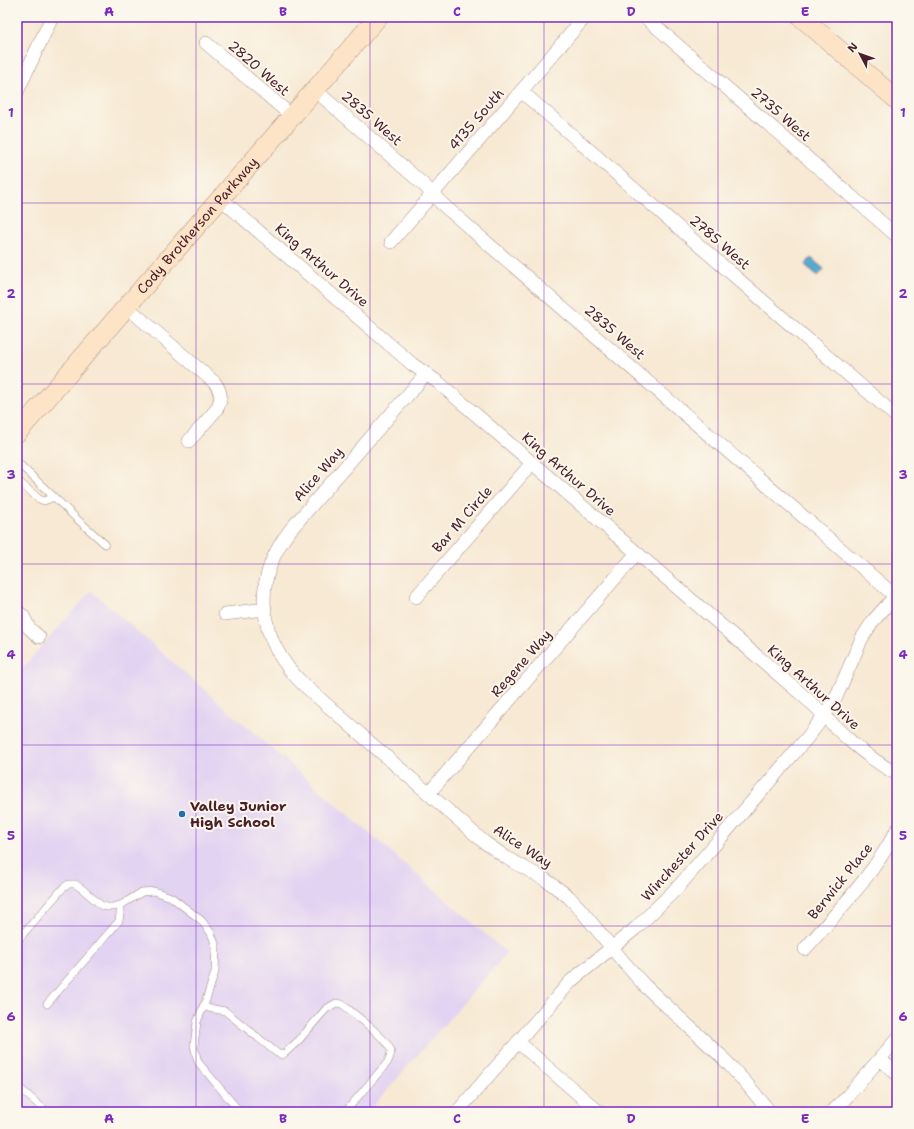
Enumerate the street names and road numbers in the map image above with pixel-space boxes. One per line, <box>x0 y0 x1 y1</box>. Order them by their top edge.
street label: 2820 West <box>225 36 293 100</box>
street label: 2735 West <box>747 83 815 145</box>
street label: 4135 South <box>444 84 508 154</box>
street label: 2835 West <box>338 87 406 149</box>
street label: Cody Brotherson Parkway <box>133 153 262 298</box>
street label: 2785 West <box>686 211 754 273</box>
street label: King Arthur Drive <box>271 219 373 311</box>
street label: 2835 West <box>581 301 649 363</box>
street label: King Arthur Drive <box>518 428 620 520</box>
street label: Alice Way <box>289 443 347 505</box>
street label: Bar M Circle <box>428 482 496 556</box>
street label: Regene Way <box>487 625 555 701</box>
street label: King Arthur Drive <box>764 641 864 733</box>
street label: Winchester Drive <box>637 807 727 905</box>
street label: Alice Way <box>490 820 556 872</box>
street label: Berwick Place <box>804 839 876 923</box>

